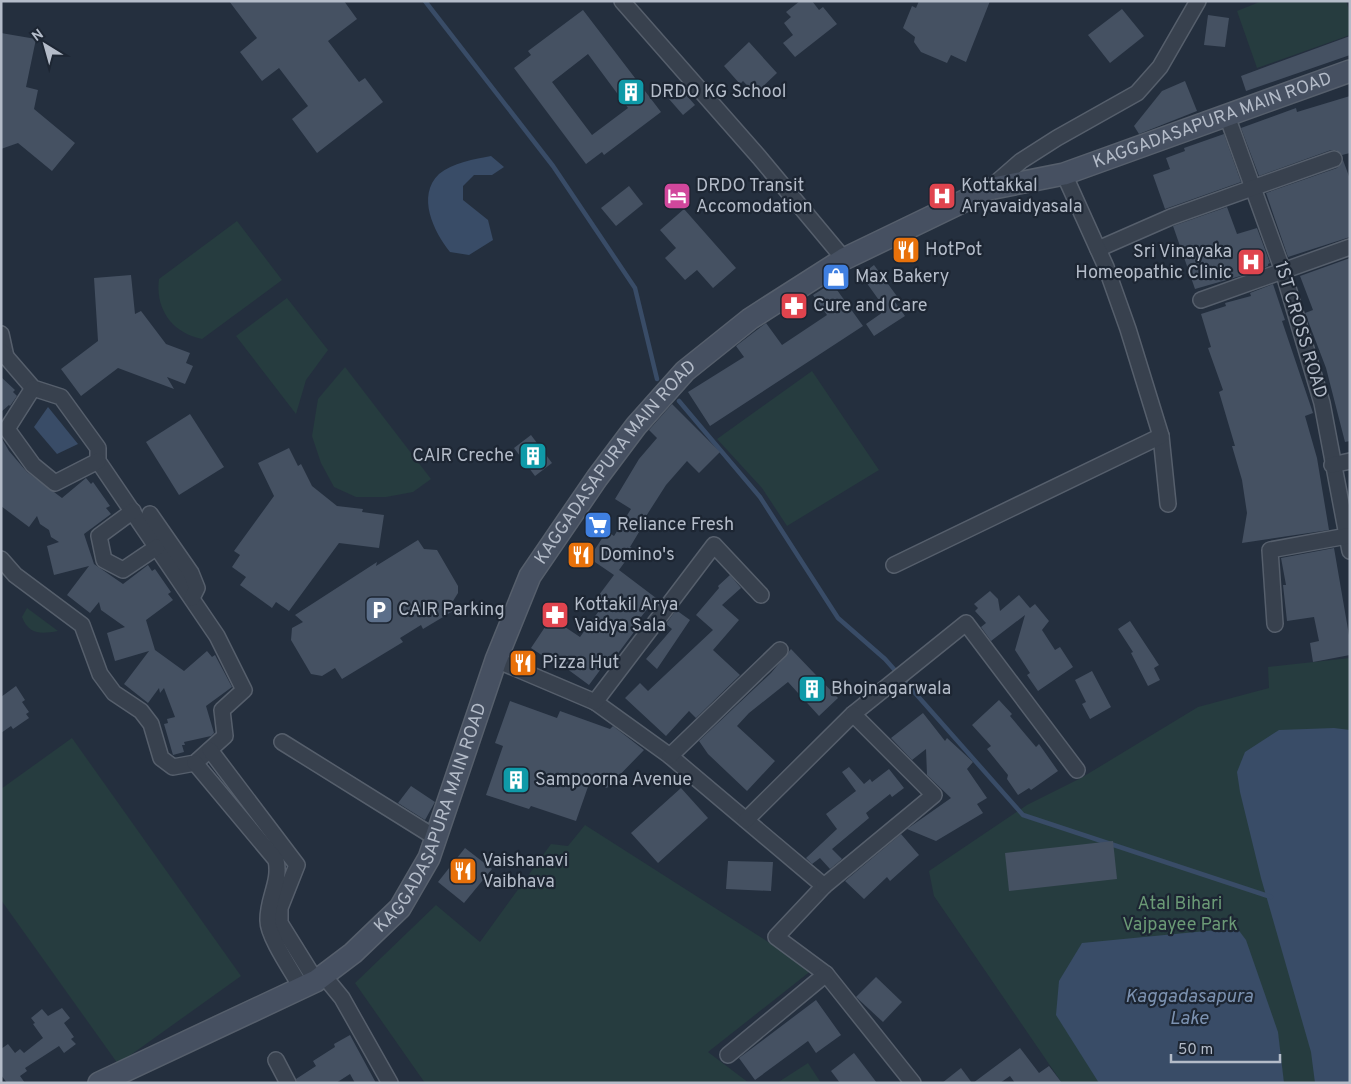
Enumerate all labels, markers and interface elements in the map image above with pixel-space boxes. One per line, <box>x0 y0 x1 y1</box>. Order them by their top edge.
north arrow <box>20 20 70 70</box>
text: N <box>29 26 47 46</box>
street label: KAGGADASAPURA MAIN ROAD <box>1090 67 1335 174</box>
building icon: DRDO KG School <box>616 77 646 107</box>
place label: DRDO KG School <box>650 81 787 104</box>
place label: DRDO Transit Accomodation <box>696 175 813 219</box>
place label: Kottakkal Aryavaidyasala <box>961 175 1083 219</box>
hotel icon: DRDO Transit Accomodation <box>662 181 692 211</box>
hospital icon: Kottakkal Aryavaidyasala <box>927 181 957 211</box>
restaurant icon: HotPot <box>891 235 921 265</box>
place label: HotPot <box>925 239 982 262</box>
place label: Sri Vinayaka Homeopathic Clinic <box>1075 241 1232 285</box>
hospital icon: Sri Vinayaka Homeopathic Clinic <box>1236 247 1266 277</box>
street label: 1ST CROSS ROAD <box>1268 259 1332 401</box>
shop icon: Max Bakery <box>821 262 851 292</box>
place label: Max Bakery <box>855 266 949 289</box>
pharmacy icon: Cure and Care <box>779 291 809 321</box>
place label: Cure and Care <box>813 295 927 318</box>
street label: KAGGADASAPURA MAIN ROAD <box>530 355 701 569</box>
building icon: CAIR Creche <box>518 441 548 471</box>
place label: CAIR Creche <box>412 445 514 468</box>
supermarket icon: Reliance Fresh <box>583 510 613 540</box>
place label: Reliance Fresh <box>617 514 734 537</box>
restaurant icon: Domino's <box>566 540 596 570</box>
place label: Domino's <box>600 544 675 567</box>
place label: Kottakil Arya Vaidya Sala <box>574 594 678 638</box>
parking icon: CAIR Parking <box>364 595 394 625</box>
place label: CAIR Parking <box>398 599 505 622</box>
pharmacy icon: Kottakil Arya Vaidya Sala <box>540 600 570 630</box>
restaurant icon: Pizza Hut <box>508 648 538 678</box>
place label: Pizza Hut <box>542 652 619 675</box>
building icon: Bhojnagarwala <box>797 674 827 704</box>
place label: Bhojnagarwala <box>831 678 951 701</box>
street label: KAGGADASAPURA MAIN ROAD <box>369 700 492 938</box>
building icon: Sampoorna Avenue <box>501 765 531 795</box>
place label: Sampoorna Avenue <box>535 769 692 792</box>
place label: Vaishanavi Vaibhava <box>482 850 568 894</box>
restaurant icon: Vaishanavi Vaibhava <box>448 856 478 886</box>
park label: Atal Bihari Vajpayee Park <box>1122 893 1238 937</box>
water label: Kaggadasapura Lake <box>1125 985 1253 1031</box>
scale bar <box>1171 1032 1280 1064</box>
text: 50 m <box>1178 1041 1213 1060</box>

